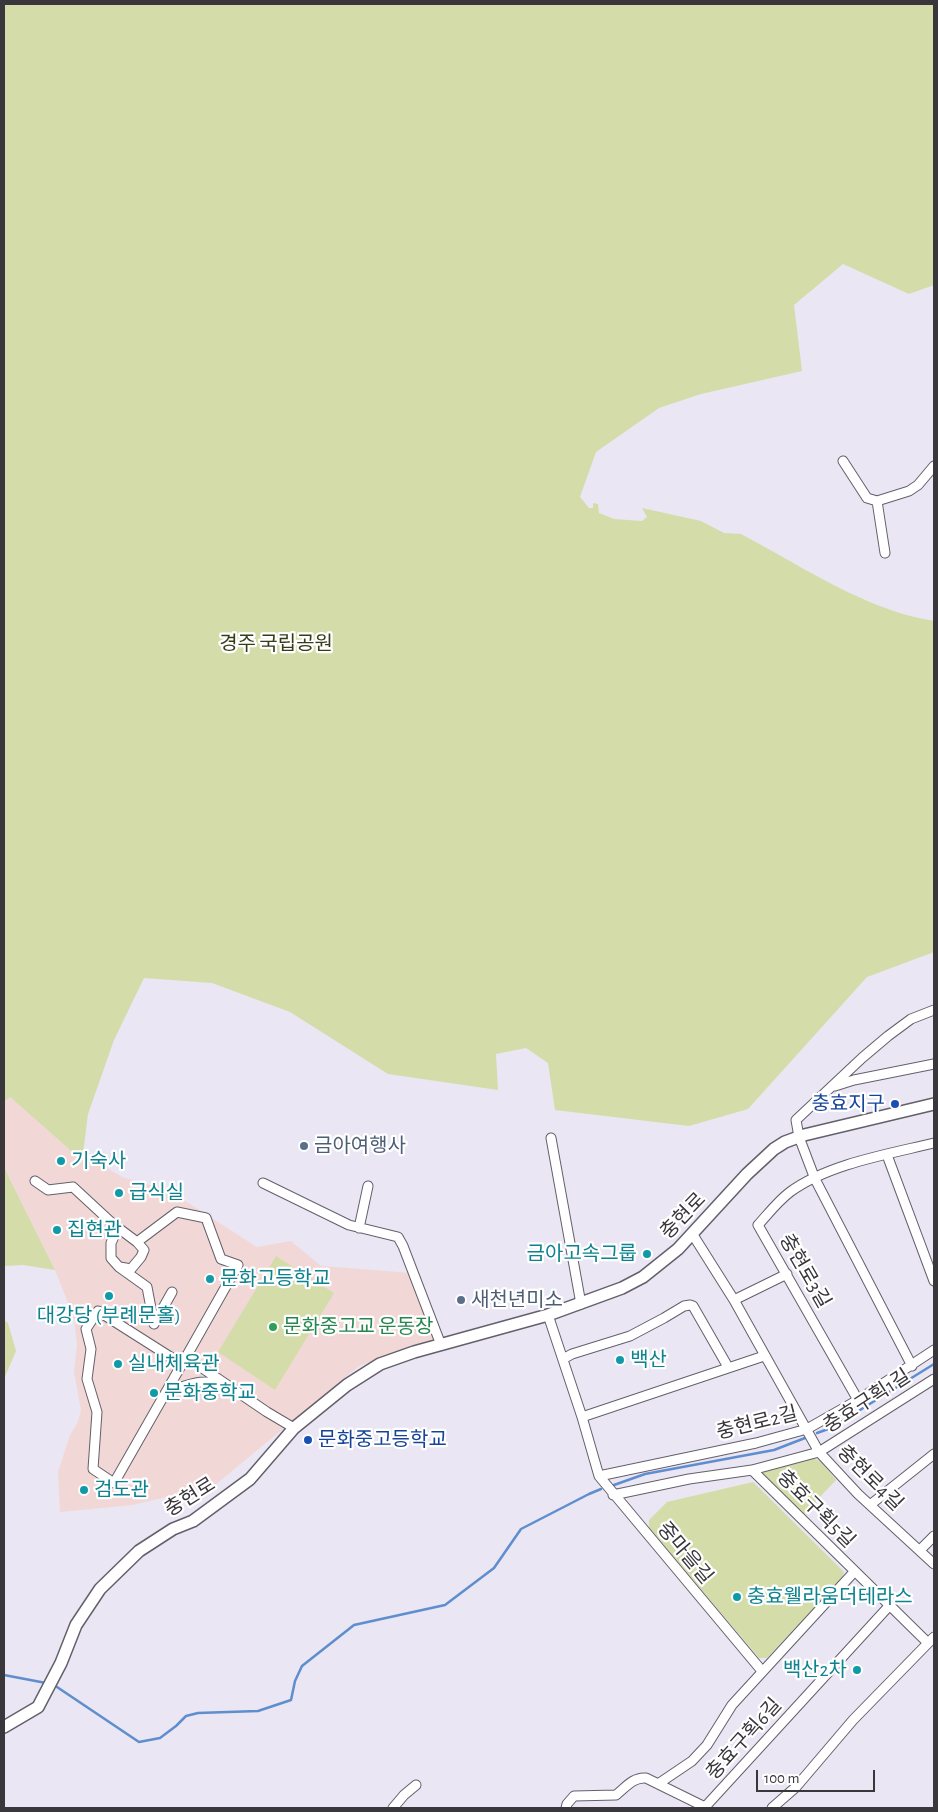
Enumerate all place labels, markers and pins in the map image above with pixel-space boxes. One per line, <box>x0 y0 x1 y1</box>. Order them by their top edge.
place label: 충효지구 <box>811 1092 885 1116</box>
marker: 충효지구 <box>889 1098 901 1110</box>
place label: 금아여행사 <box>314 1134 406 1158</box>
marker: 금아여행사 <box>298 1140 310 1152</box>
place label: 기숙사 <box>71 1149 126 1173</box>
marker: 기숙사 <box>55 1155 67 1167</box>
place label: 급식실 <box>129 1181 184 1205</box>
marker: 급식실 <box>113 1187 125 1199</box>
place label: 집현관 <box>67 1218 122 1242</box>
marker: 집현관 <box>51 1224 63 1236</box>
place label: 금아고속그룹 <box>527 1242 637 1266</box>
marker: 금아고속그룹 <box>641 1248 653 1260</box>
place label: 문화고등학교 <box>220 1267 330 1291</box>
marker: 문화고등학교 <box>204 1273 216 1285</box>
place label: 새천년미소 <box>471 1288 563 1312</box>
marker: 대강당 (부례문홀) <box>103 1290 115 1302</box>
marker: 새천년미소 <box>455 1294 467 1306</box>
place label: 대강당 (부례문홀) <box>37 1304 181 1328</box>
place label: 문화중고교 운동장 <box>283 1315 433 1339</box>
marker: 문화중고교 운동장 <box>267 1321 279 1333</box>
place label: 백산 <box>630 1348 667 1372</box>
place label: 실내체육관 <box>128 1352 220 1376</box>
marker: 백산 <box>614 1354 626 1366</box>
marker: 실내체육관 <box>112 1358 124 1370</box>
place label: 문화중학교 <box>164 1381 256 1405</box>
marker: 문화중학교 <box>148 1387 160 1399</box>
place label: 문화중고등학교 <box>318 1428 447 1452</box>
marker: 문화중고등학교 <box>302 1434 314 1446</box>
place label: 검도관 <box>94 1478 149 1502</box>
marker: 검도관 <box>78 1484 90 1496</box>
place label: 충효웰라움더테라스 <box>747 1585 913 1609</box>
marker: 충효웰라움더테라스 <box>731 1591 743 1603</box>
place label: 백산2차 <box>783 1658 847 1682</box>
marker: 백산2차 <box>851 1664 863 1676</box>

